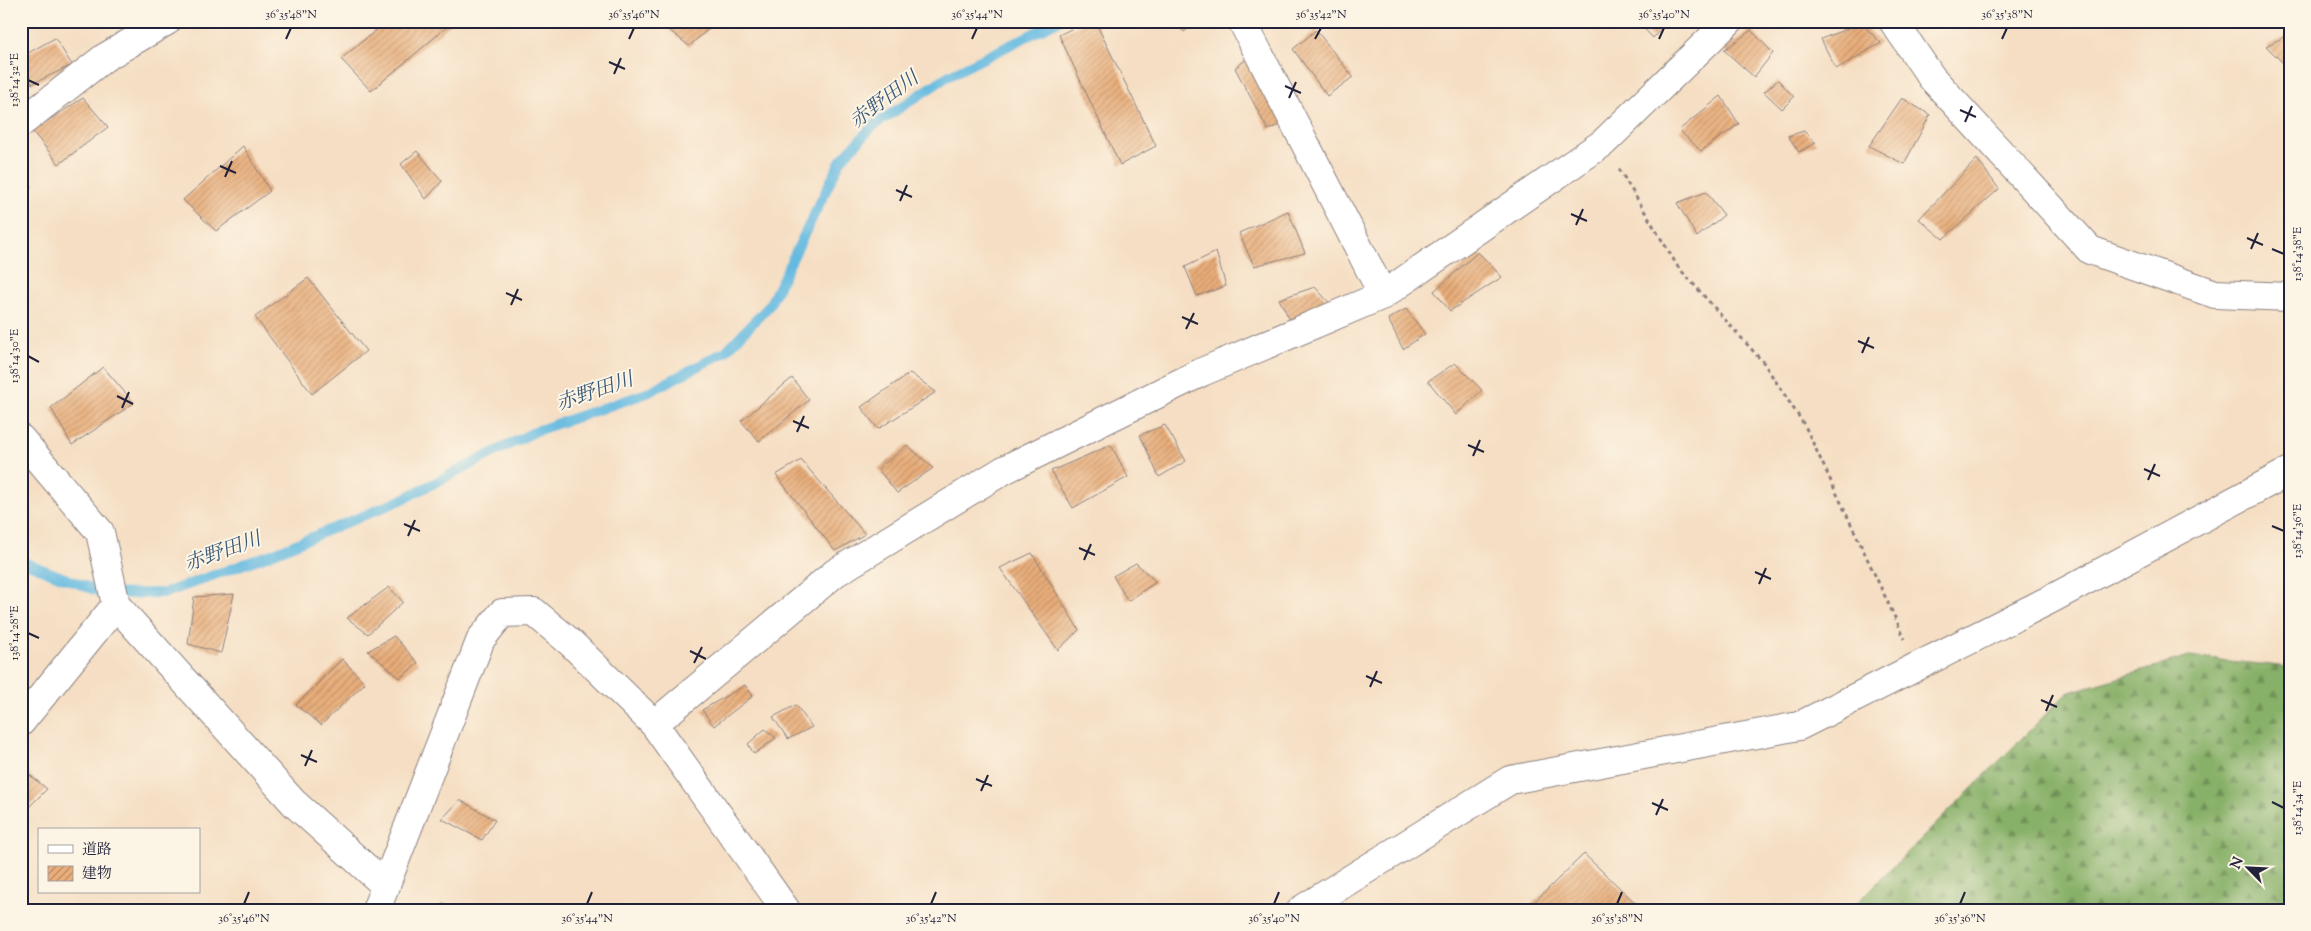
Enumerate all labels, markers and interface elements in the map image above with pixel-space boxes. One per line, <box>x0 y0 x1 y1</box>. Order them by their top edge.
text: 36°35'48"N <box>265 6 317 24</box>
text: 36°35'46"N <box>608 6 660 24</box>
text: 36°35'44"N <box>951 6 1003 24</box>
text: 36°35'42"N <box>1296 6 1347 24</box>
text: 36°35'40"N <box>1638 6 1690 24</box>
text: 36°35'38"N <box>1981 6 2033 24</box>
text: 138°14'32"E <box>6 52 24 107</box>
water label: 赤野田川 <box>844 64 927 137</box>
text: 138°14'38"E <box>2289 226 2307 281</box>
text: 138°14'30"E <box>6 328 24 383</box>
water label: 赤野田川 <box>552 366 639 420</box>
text: 138°14'36"E <box>2289 503 2307 558</box>
water label: 赤野田川 <box>180 525 267 580</box>
text: 138°14'28"E <box>6 605 24 661</box>
text: 138°14'34"E <box>2289 780 2307 835</box>
legend <box>38 828 200 894</box>
text: 道路 <box>82 840 112 861</box>
north arrow <box>2224 844 2274 894</box>
text: N <box>2227 854 2249 873</box>
text: 建物 <box>82 864 112 885</box>
text: 36°35'46"N <box>218 910 270 928</box>
text: 36°35'44"N <box>561 910 613 928</box>
text: 36°35'42"N <box>906 910 957 928</box>
text: 36°35'40"N <box>1248 910 1300 928</box>
text: 36°35'38"N <box>1591 910 1643 928</box>
text: 36°35'36"N <box>1934 910 1986 928</box>

